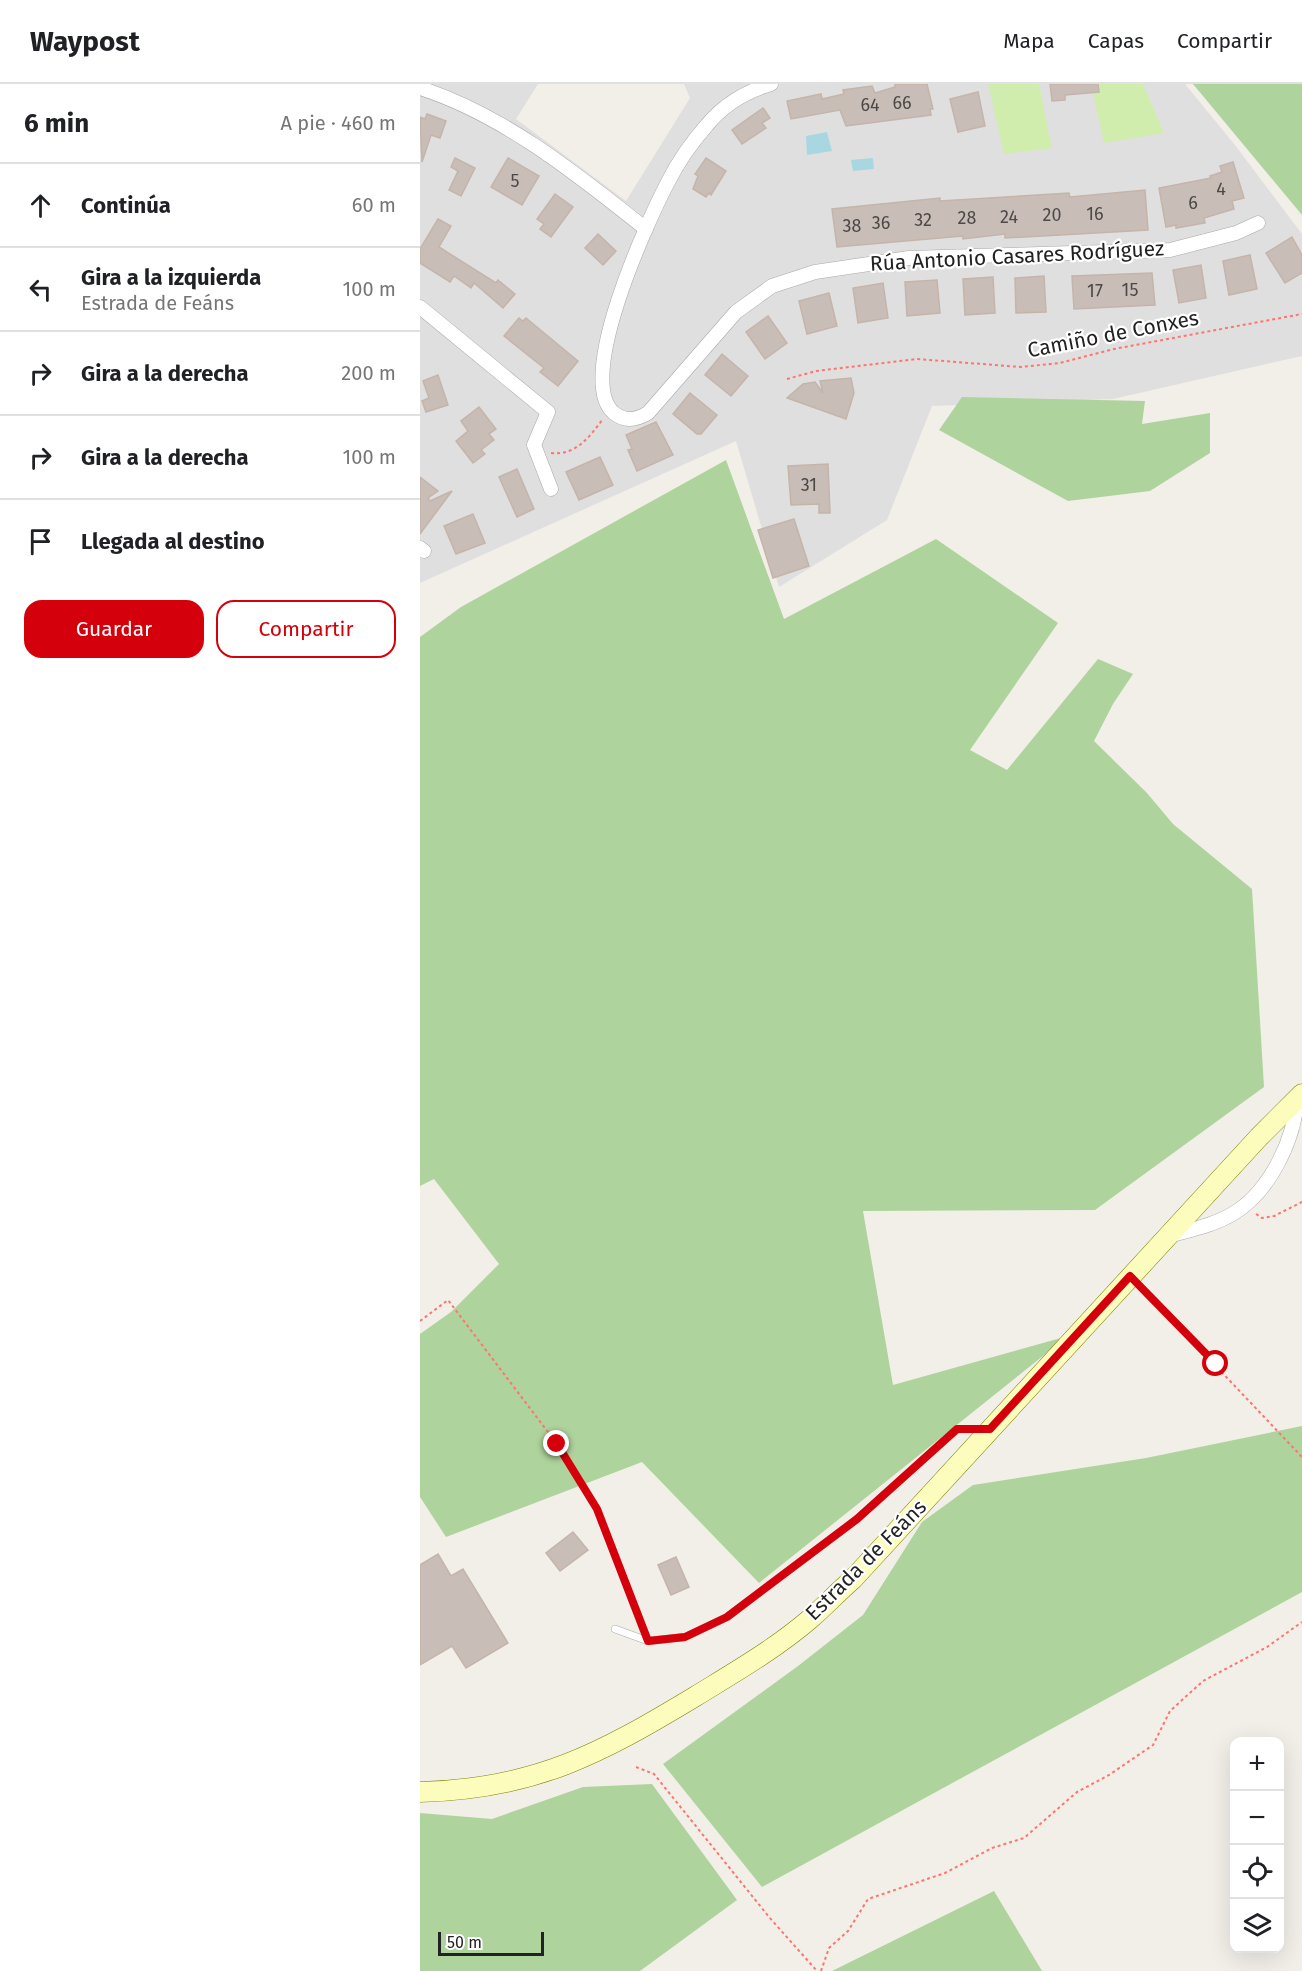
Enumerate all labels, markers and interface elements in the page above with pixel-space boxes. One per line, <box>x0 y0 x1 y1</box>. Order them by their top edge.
text: Waypost <box>30 25 140 58</box>
text: Mapa <box>1003 28 1055 54</box>
text: Capas <box>1088 28 1144 54</box>
text: Compartir <box>1177 28 1272 54</box>
house number: 66 <box>892 92 912 114</box>
house number: 64 <box>860 94 880 116</box>
text: 6 min <box>24 108 89 139</box>
text: A pie · 460 m <box>281 111 396 135</box>
house number: 5 <box>510 170 520 192</box>
house number: 4 <box>1216 178 1226 200</box>
icon: ahead <box>24 189 57 222</box>
text: Continúa <box>81 192 171 219</box>
house number: 6 <box>1188 192 1198 214</box>
text: 60 m <box>352 193 396 217</box>
house number: 16 <box>1086 203 1104 225</box>
house number: 20 <box>1043 204 1061 226</box>
house number: 24 <box>1000 206 1018 228</box>
house number: 28 <box>958 207 976 229</box>
house number: 32 <box>914 209 932 231</box>
house number: 36 <box>872 212 890 234</box>
house number: 38 <box>843 215 862 237</box>
street label: Rúa Antonio Casares Rodríguez <box>869 235 1165 277</box>
text: Gira a la izquierda <box>81 264 261 291</box>
icon: left <box>24 273 57 306</box>
text: 100 m <box>343 277 396 301</box>
house number: 15 <box>1122 279 1138 301</box>
house number: 17 <box>1087 280 1103 302</box>
text: Estrada de Feáns <box>81 291 234 315</box>
street label: Camiño de Conxes <box>1025 305 1201 363</box>
icon: right <box>24 357 57 390</box>
text: Gira a la derecha <box>81 360 249 387</box>
text: 200 m <box>341 361 396 385</box>
icon: right <box>24 441 57 474</box>
text: Gira a la derecha <box>81 444 249 471</box>
text: 100 m <box>343 445 396 469</box>
house number: 31 <box>801 474 817 496</box>
icon: arrive <box>24 525 57 558</box>
text: Llegada al destino <box>81 528 265 555</box>
button: Guardar <box>24 600 204 658</box>
button: Compartir <box>216 600 396 658</box>
route start <box>1202 1350 1228 1376</box>
route end <box>543 1430 569 1456</box>
street label: Estrada de Feáns <box>800 1494 932 1626</box>
map controls <box>1230 1737 1284 1953</box>
button: + <box>1230 1737 1284 1791</box>
button: − <box>1230 1791 1284 1845</box>
button: locate <box>1230 1845 1284 1899</box>
button: layers <box>1230 1899 1284 1953</box>
scale bar <box>438 1929 544 1956</box>
text: 50 m <box>447 1933 482 1952</box>

